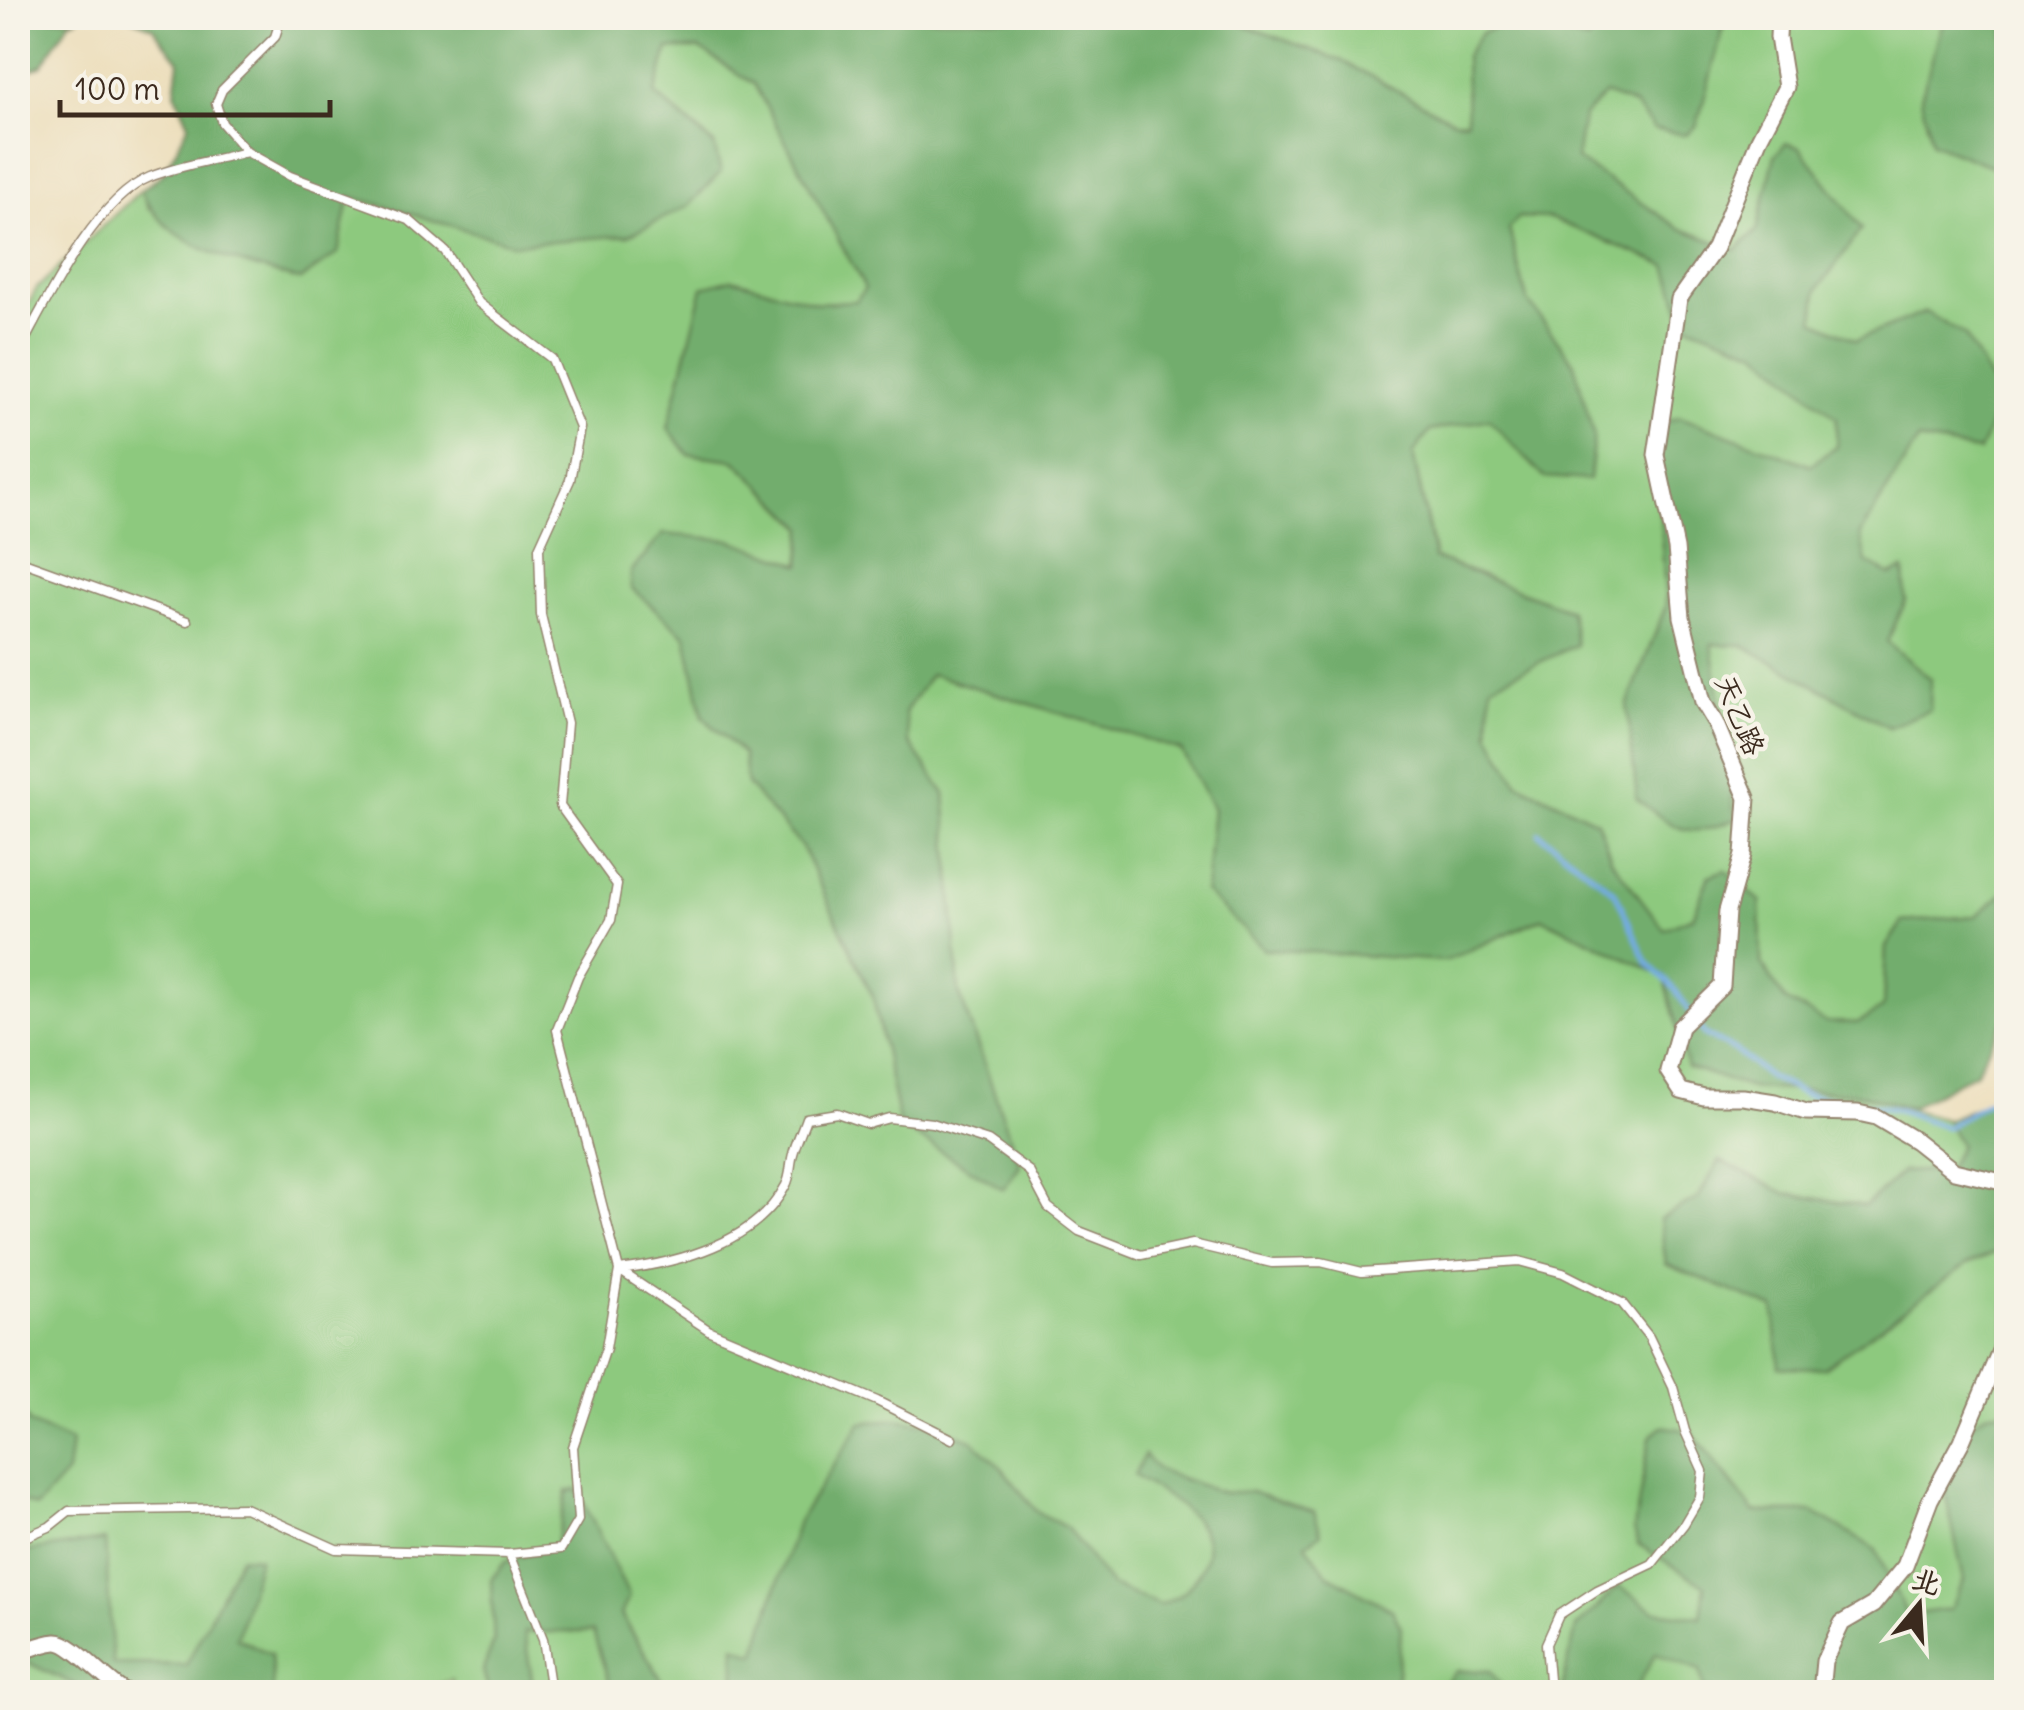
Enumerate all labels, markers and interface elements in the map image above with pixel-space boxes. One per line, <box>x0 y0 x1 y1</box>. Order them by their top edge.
scale bar <box>60 55 330 117</box>
text: 100 m <box>75 70 160 108</box>
street label: 天乙路 <box>1707 669 1773 761</box>
north arrow <box>1869 1555 1969 1655</box>
text: 北 <box>1908 1560 1946 1603</box>

